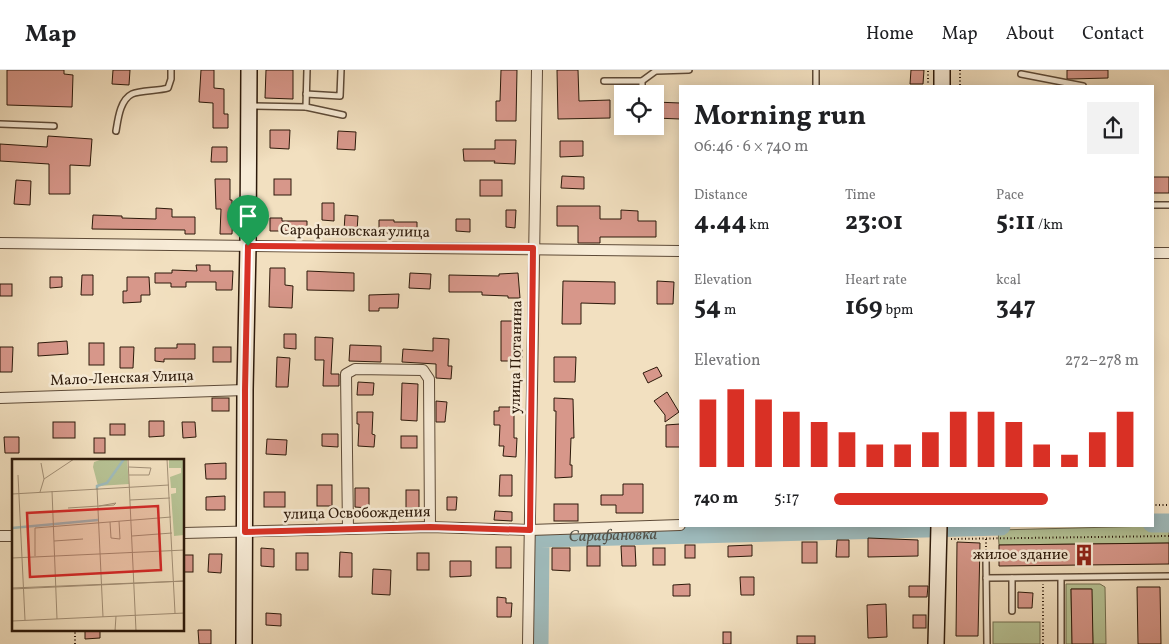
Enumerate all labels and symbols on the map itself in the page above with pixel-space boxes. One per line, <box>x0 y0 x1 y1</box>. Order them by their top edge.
pin <box>227 195 269 246</box>
street label: Сарафановская улица <box>280 220 430 244</box>
street label: улица Потанина <box>506 300 528 414</box>
street label: Мало-Ленская Улица <box>50 366 194 392</box>
inset map <box>12 459 185 632</box>
street label: улица Освобождения <box>283 502 431 526</box>
water label: Сарафановка <box>568 524 658 548</box>
building icon: жилое здание <box>1071 542 1097 568</box>
place label: жилое здание <box>973 545 1068 566</box>

